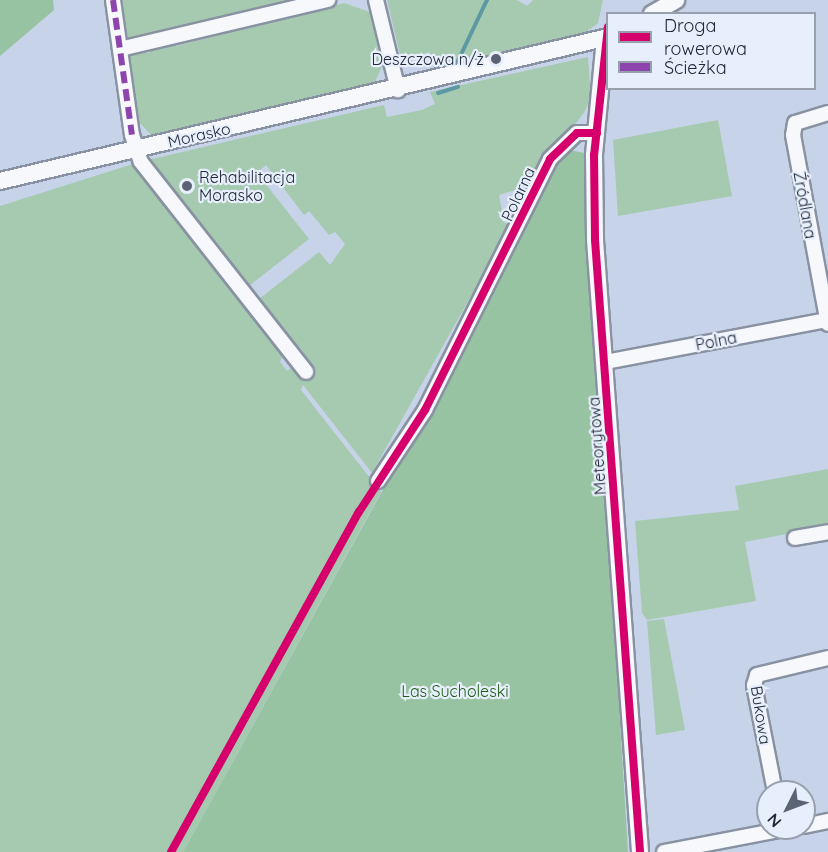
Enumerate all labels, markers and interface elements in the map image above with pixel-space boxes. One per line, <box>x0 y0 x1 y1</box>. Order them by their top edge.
legend <box>606 12 816 90</box>
text: Droga rowerowa <box>664 14 747 60</box>
place label: Deszczowa n/ż <box>371 49 484 69</box>
marker: Deszczowa n/ż <box>489 52 503 66</box>
text: Ścieżka <box>664 56 727 79</box>
street label: Morasko <box>166 118 232 152</box>
street label: Polarna <box>497 164 539 224</box>
place label: Rehabilitacja Morasko <box>199 167 295 205</box>
street label: Źródlana <box>790 170 820 240</box>
marker: Rehabilitacja Morasko <box>180 179 194 193</box>
street label: Polna <box>694 328 738 354</box>
street label: Meteorytowa <box>584 396 610 496</box>
park label: Las Sucholeski <box>401 681 509 701</box>
street label: Bukowa <box>747 684 775 746</box>
north arrow <box>756 780 816 840</box>
text: N <box>763 810 785 832</box>

